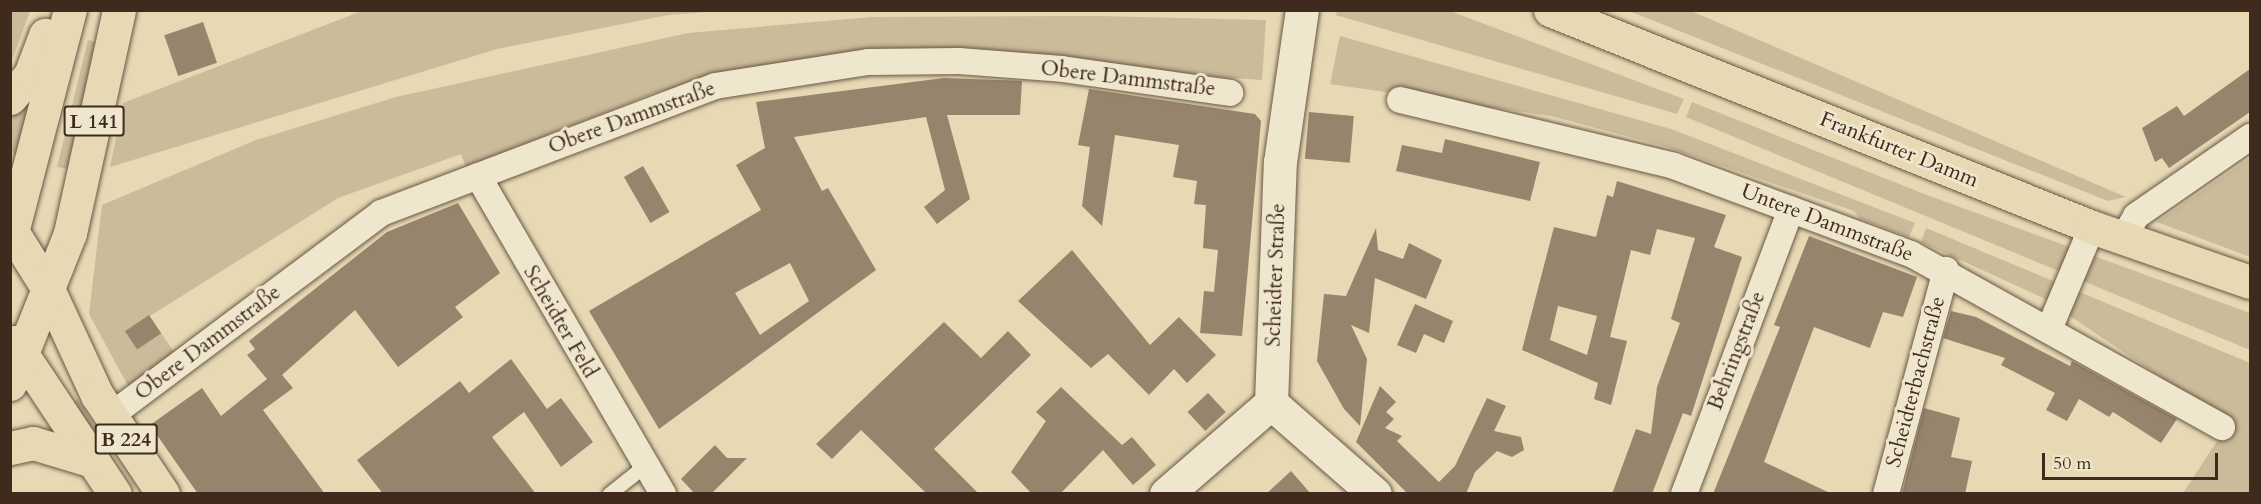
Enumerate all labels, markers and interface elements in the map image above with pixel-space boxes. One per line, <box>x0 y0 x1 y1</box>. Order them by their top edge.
street label: Obere Dammstraße <box>1039 56 1217 102</box>
street label: Obere Dammstraße <box>545 76 719 160</box>
road number: L 141 <box>62 104 125 138</box>
street label: Frankfurter Damm <box>1816 107 1982 193</box>
street label: Untere Dammstraße <box>1737 179 1917 267</box>
street label: Scheidter Straße <box>1261 203 1291 347</box>
street label: Scheidter Feld <box>518 261 602 383</box>
street label: Obere Dammstraße <box>130 280 286 406</box>
street label: Behringstraße <box>1703 288 1771 414</box>
street label: Scheidterbachstraße <box>1881 294 1951 470</box>
road number: B 224 <box>94 422 158 456</box>
scale bar <box>2045 441 2220 479</box>
text: 50 m <box>2053 451 2092 476</box>

